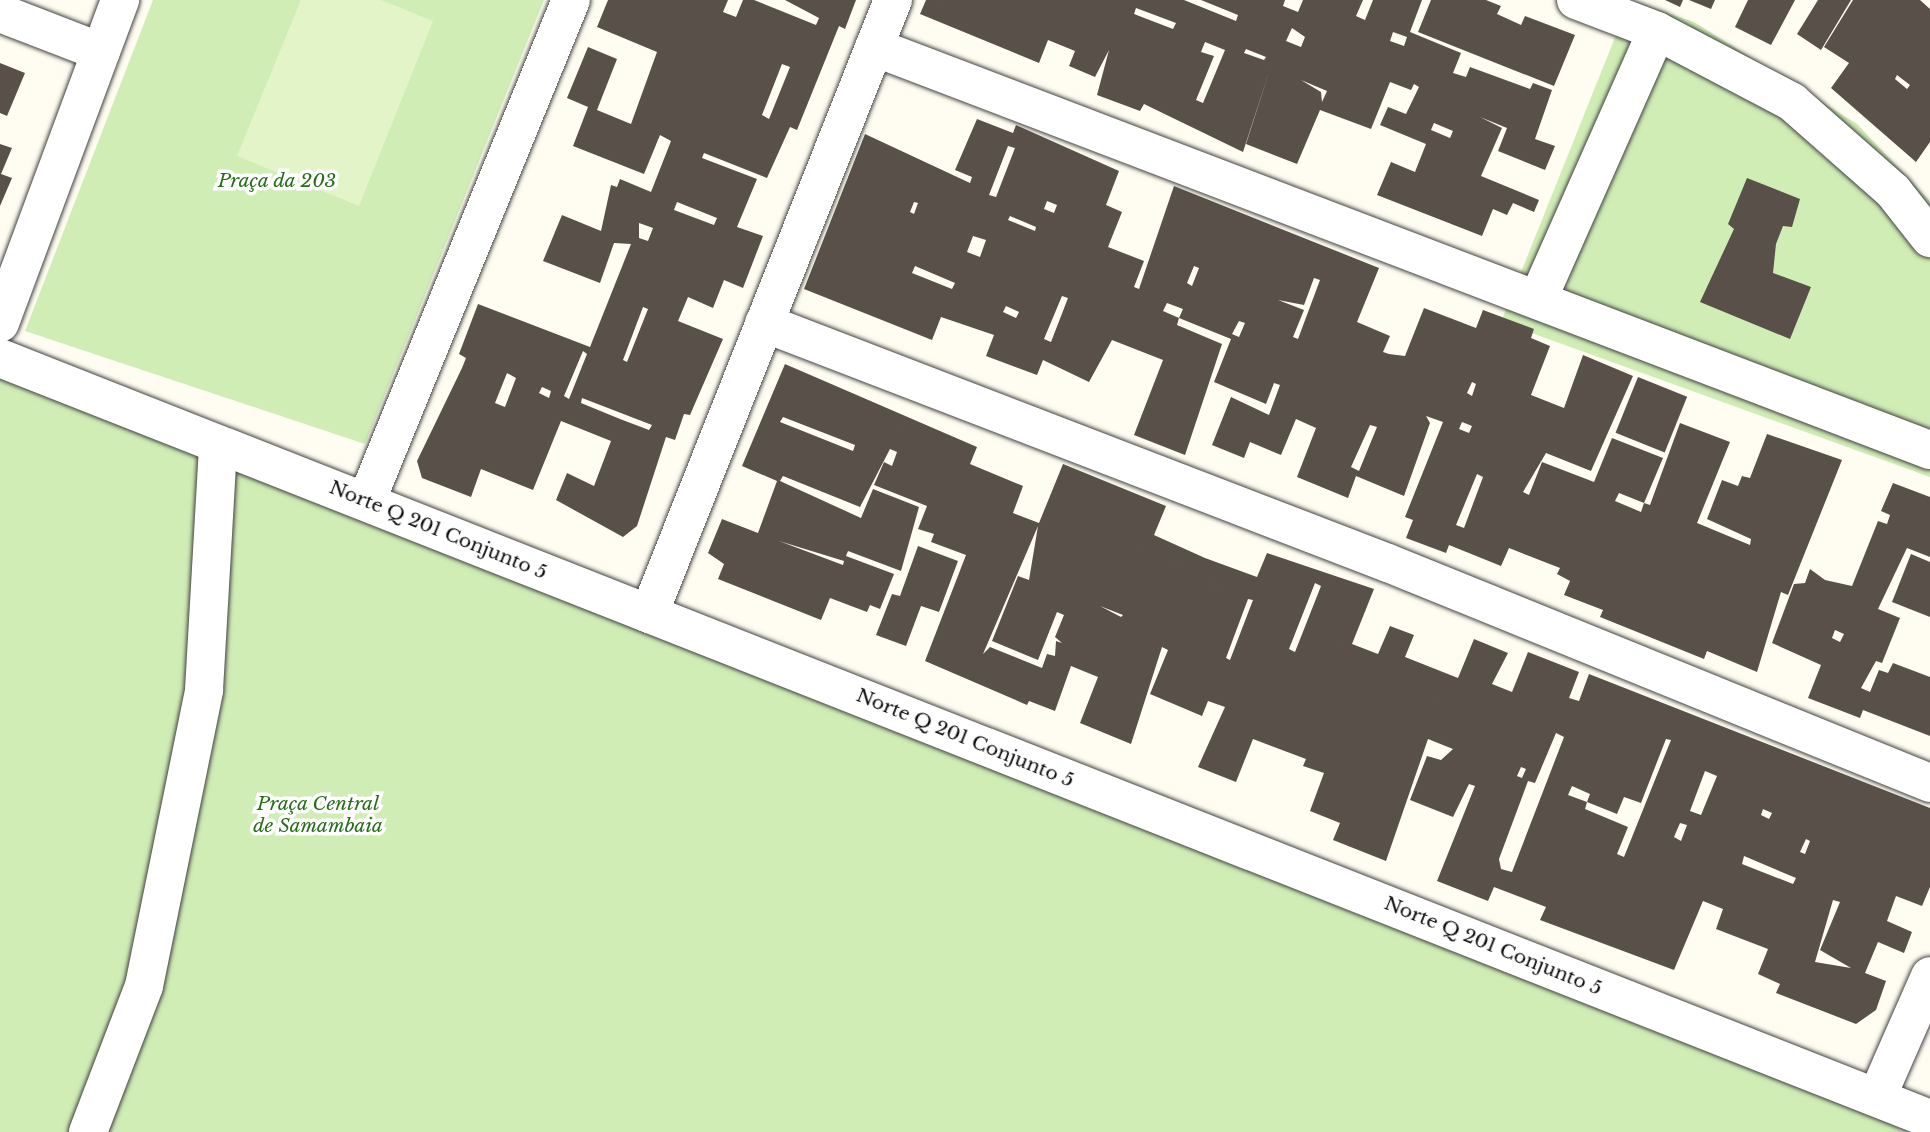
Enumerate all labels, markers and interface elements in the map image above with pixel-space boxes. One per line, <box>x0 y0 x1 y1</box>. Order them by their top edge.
park label: Praça da 203 <box>217 170 337 192</box>
street label: Norte Q 201 Conjunto 5 <box>326 476 550 584</box>
street label: Norte Q 201 Conjunto 5 <box>853 684 1077 792</box>
park label: Praça Central de Samambaia <box>253 793 383 837</box>
street label: Norte Q 201 Conjunto 5 <box>1381 892 1605 1000</box>

